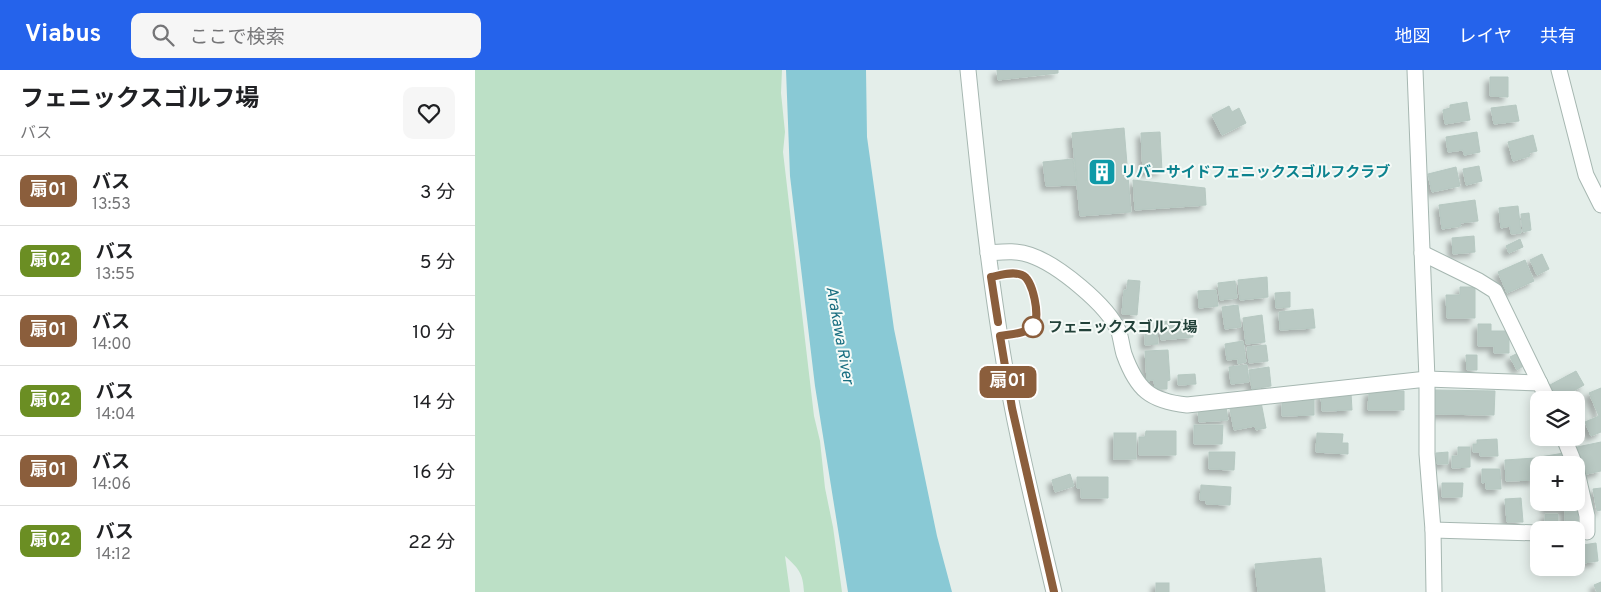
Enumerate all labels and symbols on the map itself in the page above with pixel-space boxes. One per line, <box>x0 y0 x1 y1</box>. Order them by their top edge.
building icon: リバーサイドフェニックスゴルフクラブ <box>1087 157 1117 187</box>
place label: リバーサイドフェニックスゴルフクラブ <box>1121 163 1390 183</box>
water label: Arakawa River <box>821 285 858 388</box>
marker: フェニックスゴルフ場 <box>1022 316 1044 338</box>
place label: フェニックスゴルフ場 <box>1048 319 1198 338</box>
line badge: 扇01 <box>979 366 1037 398</box>

